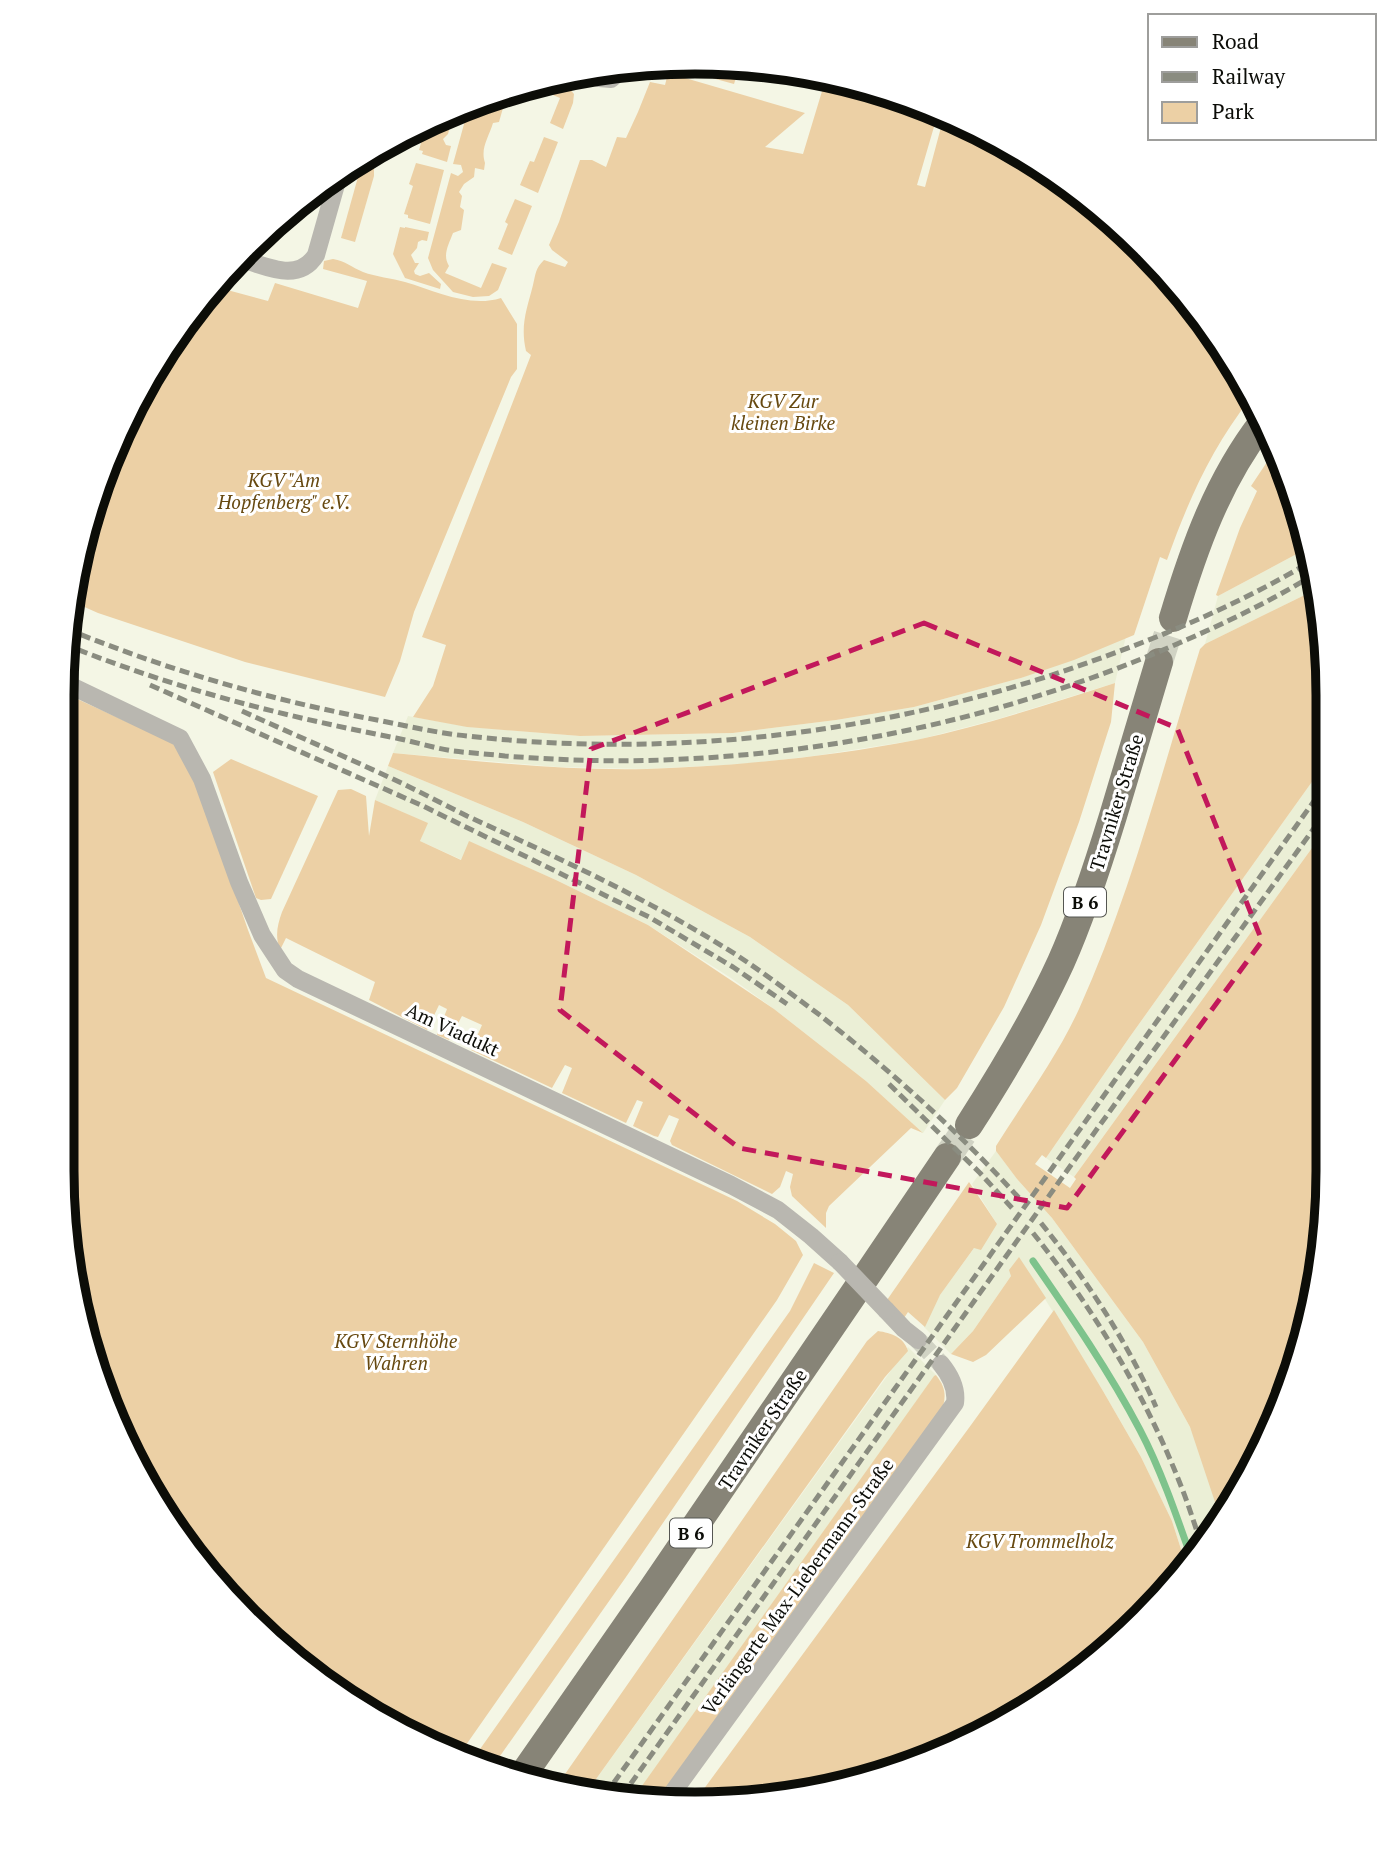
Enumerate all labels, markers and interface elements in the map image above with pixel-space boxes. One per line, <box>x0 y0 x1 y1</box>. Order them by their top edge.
legend <box>1148 14 1376 140</box>
text: Road <box>1212 27 1259 55</box>
text: Railway <box>1212 62 1286 90</box>
text: Park <box>1212 97 1254 125</box>
park label: KGV Zur kleinen Birke <box>731 388 835 435</box>
park label: KGV "Am Hopfenberg" e.V. <box>217 467 350 514</box>
street label: Travniker Straße <box>1083 731 1149 873</box>
road number: B 6 <box>1064 888 1106 917</box>
street label: Am Viadukt <box>402 997 504 1061</box>
park label: KGV Sternhöhe Wahren <box>333 1328 458 1375</box>
street label: Travniker Straße <box>712 1363 812 1495</box>
street label: Verlängerte Max-Liebermann-Straße <box>695 1453 899 1719</box>
road number: B 6 <box>670 1518 712 1548</box>
park label: KGV Trommelholz <box>965 1528 1114 1553</box>

